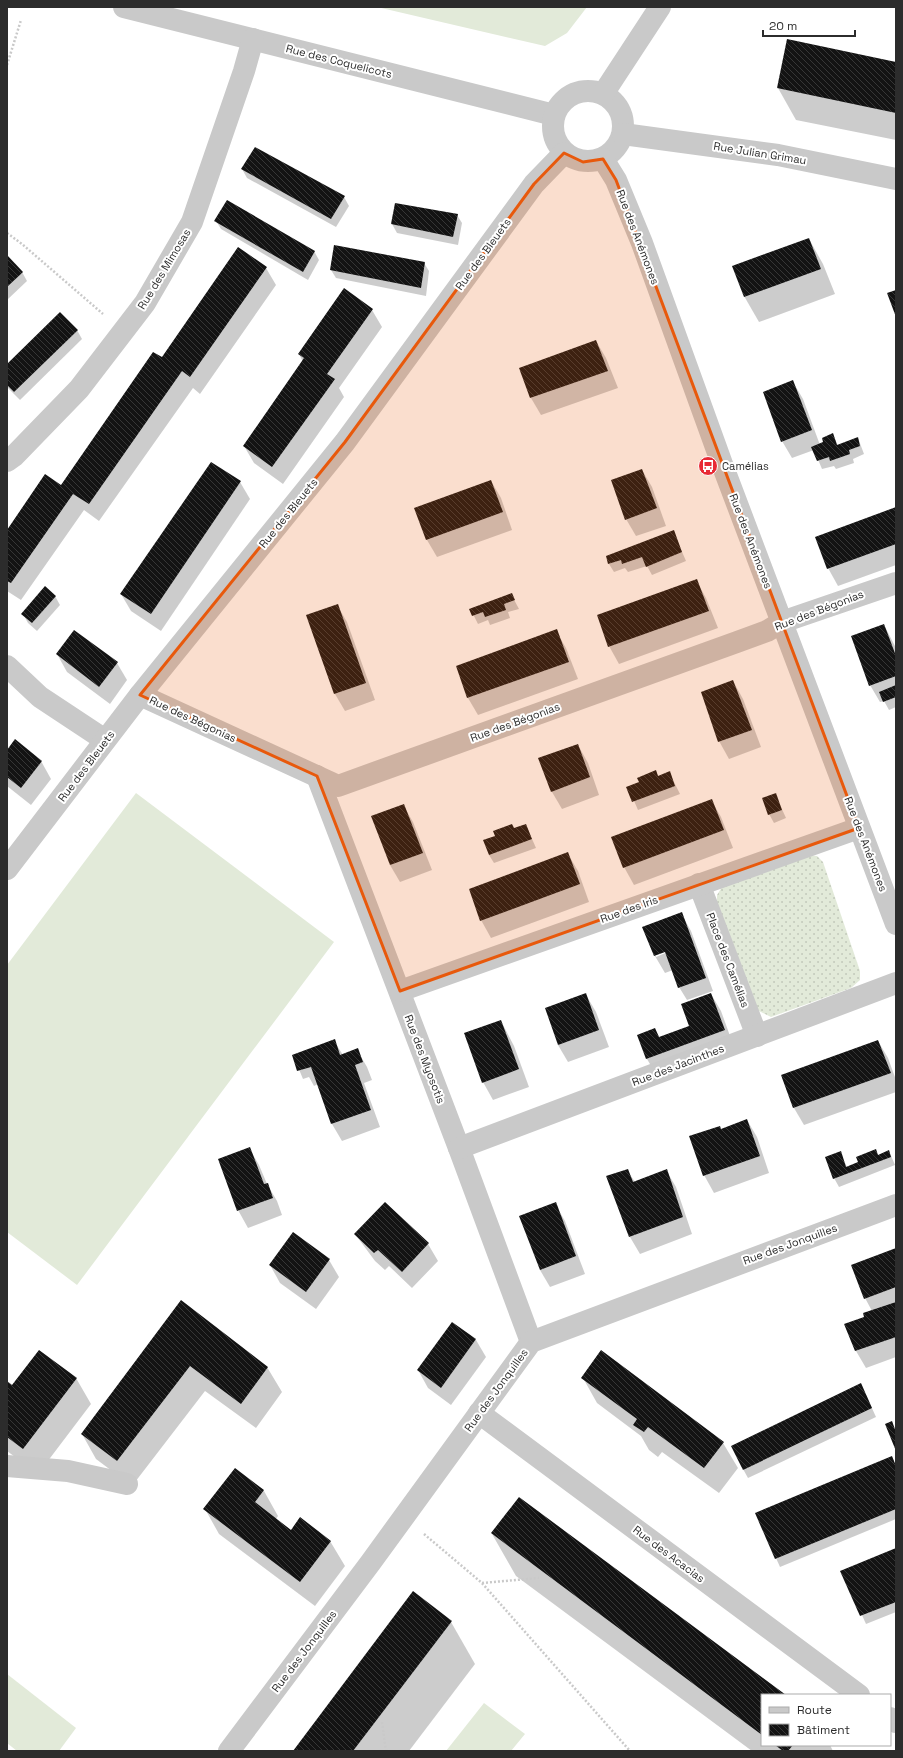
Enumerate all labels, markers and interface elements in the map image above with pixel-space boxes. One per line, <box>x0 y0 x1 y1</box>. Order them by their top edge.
scale bar <box>763 12 855 38</box>
text: 20 m <box>769 18 797 34</box>
street label: Rue des Coquelicots <box>285 41 394 81</box>
street label: Rue Julian Grimau <box>713 139 807 167</box>
street label: Rue des Anémones <box>613 188 663 287</box>
street label: Rue des Bleuets <box>452 215 514 293</box>
street label: Rue des Mimosas <box>134 226 194 312</box>
bus stop icon: Camélias <box>697 455 719 477</box>
place label: Camélias <box>722 459 769 473</box>
street label: Rue des Bleuets <box>256 475 320 551</box>
street label: Rue des Anémones <box>726 492 776 591</box>
street label: Rue des Bégonias <box>772 586 866 633</box>
street label: Rue des Bégonias <box>147 693 239 745</box>
street label: Rue des Bégonias <box>468 699 562 745</box>
street label: Rue des Bleuets <box>55 727 117 804</box>
street label: Rue des Anémones <box>841 795 891 894</box>
street label: Rue des Iris <box>598 892 660 926</box>
street label: Place des Camélias <box>703 911 753 1010</box>
street label: Rue des Myosotis <box>402 1013 448 1106</box>
street label: Rue des Jacinthes <box>630 1041 726 1089</box>
street label: Rue des Jonquilles <box>741 1220 839 1268</box>
street label: Rue des Jonquilles <box>461 1346 531 1434</box>
street label: Rue des Acacias <box>630 1522 708 1586</box>
street label: Rue des Jonquilles <box>269 1607 340 1695</box>
legend <box>761 1694 891 1746</box>
text: Route <box>797 1702 832 1718</box>
text: Bâtiment <box>797 1722 850 1738</box>

